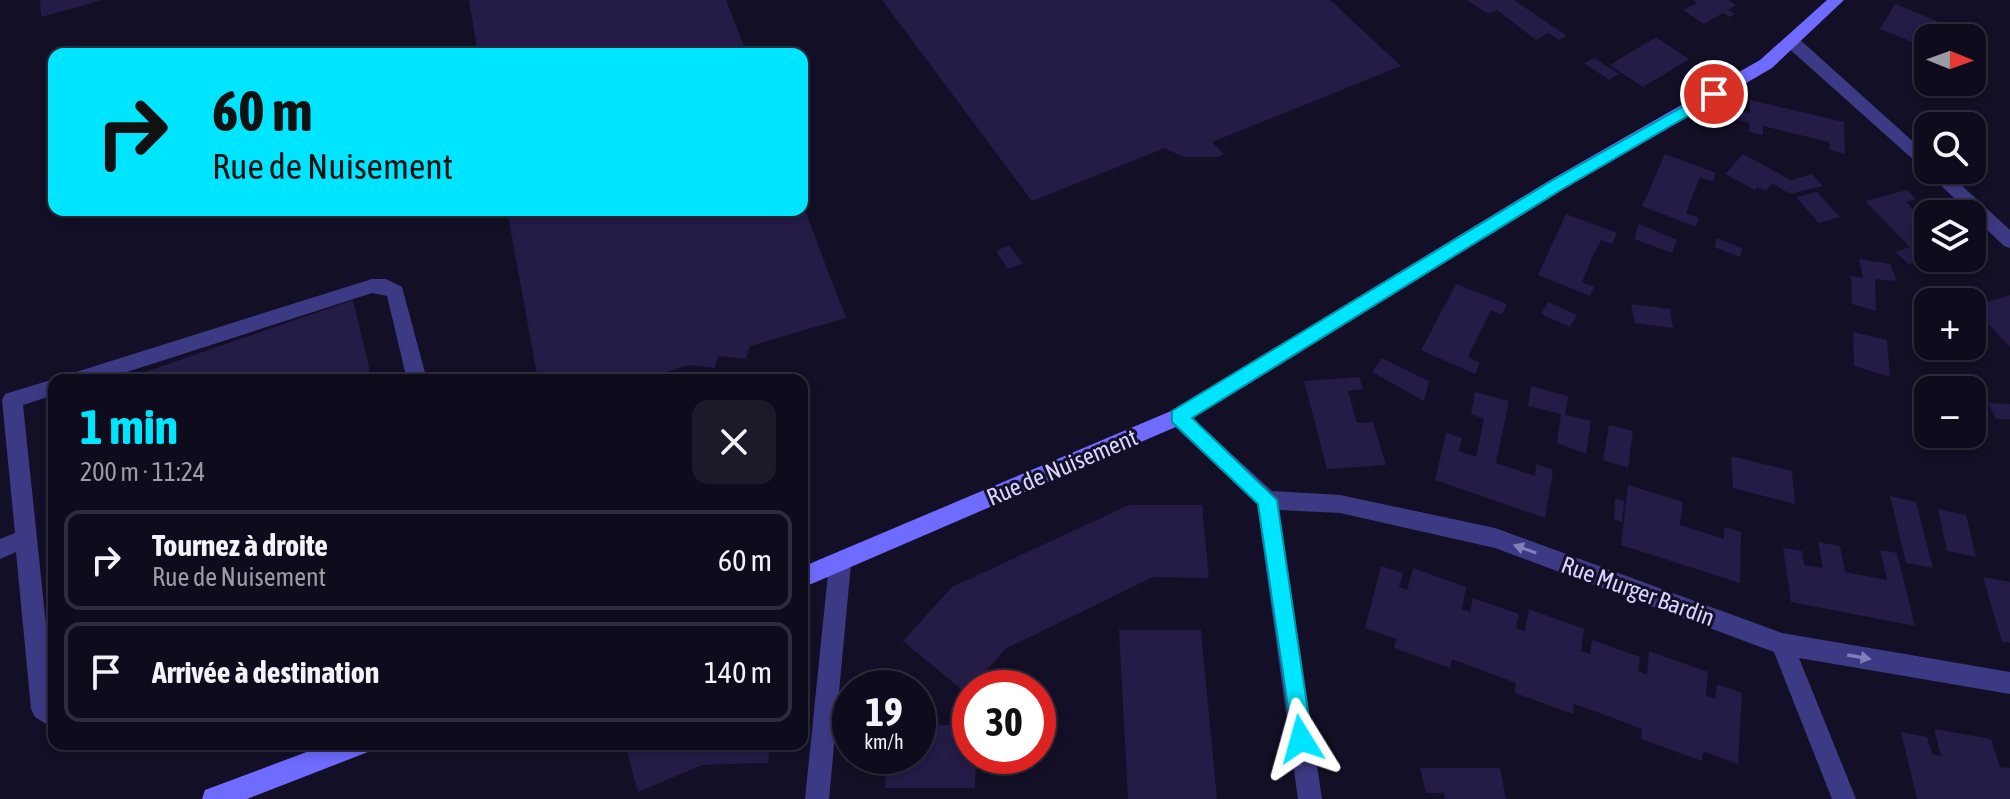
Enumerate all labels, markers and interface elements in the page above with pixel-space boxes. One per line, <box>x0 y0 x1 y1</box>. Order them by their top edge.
north arrow <box>1914 24 1986 96</box>
map controls <box>1914 24 1986 448</box>
pin <box>1680 60 1748 128</box>
icon: arrive <box>1692 72 1736 116</box>
text: 60 m <box>212 79 313 143</box>
icon: right <box>80 80 184 184</box>
button: search <box>1914 112 1986 184</box>
text: Rue de Nuisement <box>212 145 453 187</box>
button: layers <box>1914 200 1986 272</box>
button: + <box>1914 288 1986 360</box>
button: − <box>1914 376 1986 448</box>
text: 1 min <box>80 399 178 454</box>
button: close <box>692 400 776 484</box>
street label: Rue de Nuisement <box>983 423 1141 511</box>
text: 200 m · 11:24 <box>80 457 205 487</box>
text: Tournez à droite <box>152 528 328 562</box>
icon: right <box>84 538 128 582</box>
one-way arrow <box>1513 542 1537 555</box>
text: 60 m <box>718 543 772 577</box>
street label: Rue Murger Bardin <box>1558 551 1718 631</box>
text: Rue de Nuisement <box>152 562 326 592</box>
icon: arrive <box>84 650 128 694</box>
one-way arrow <box>1847 651 1872 664</box>
text: Arrivée à destination <box>152 655 379 689</box>
text: 140 m <box>704 655 772 689</box>
speed limit sign: 30 <box>952 670 1056 774</box>
text: 19 <box>865 689 903 734</box>
position arrow <box>1259 697 1343 781</box>
text: km/h <box>864 730 904 753</box>

